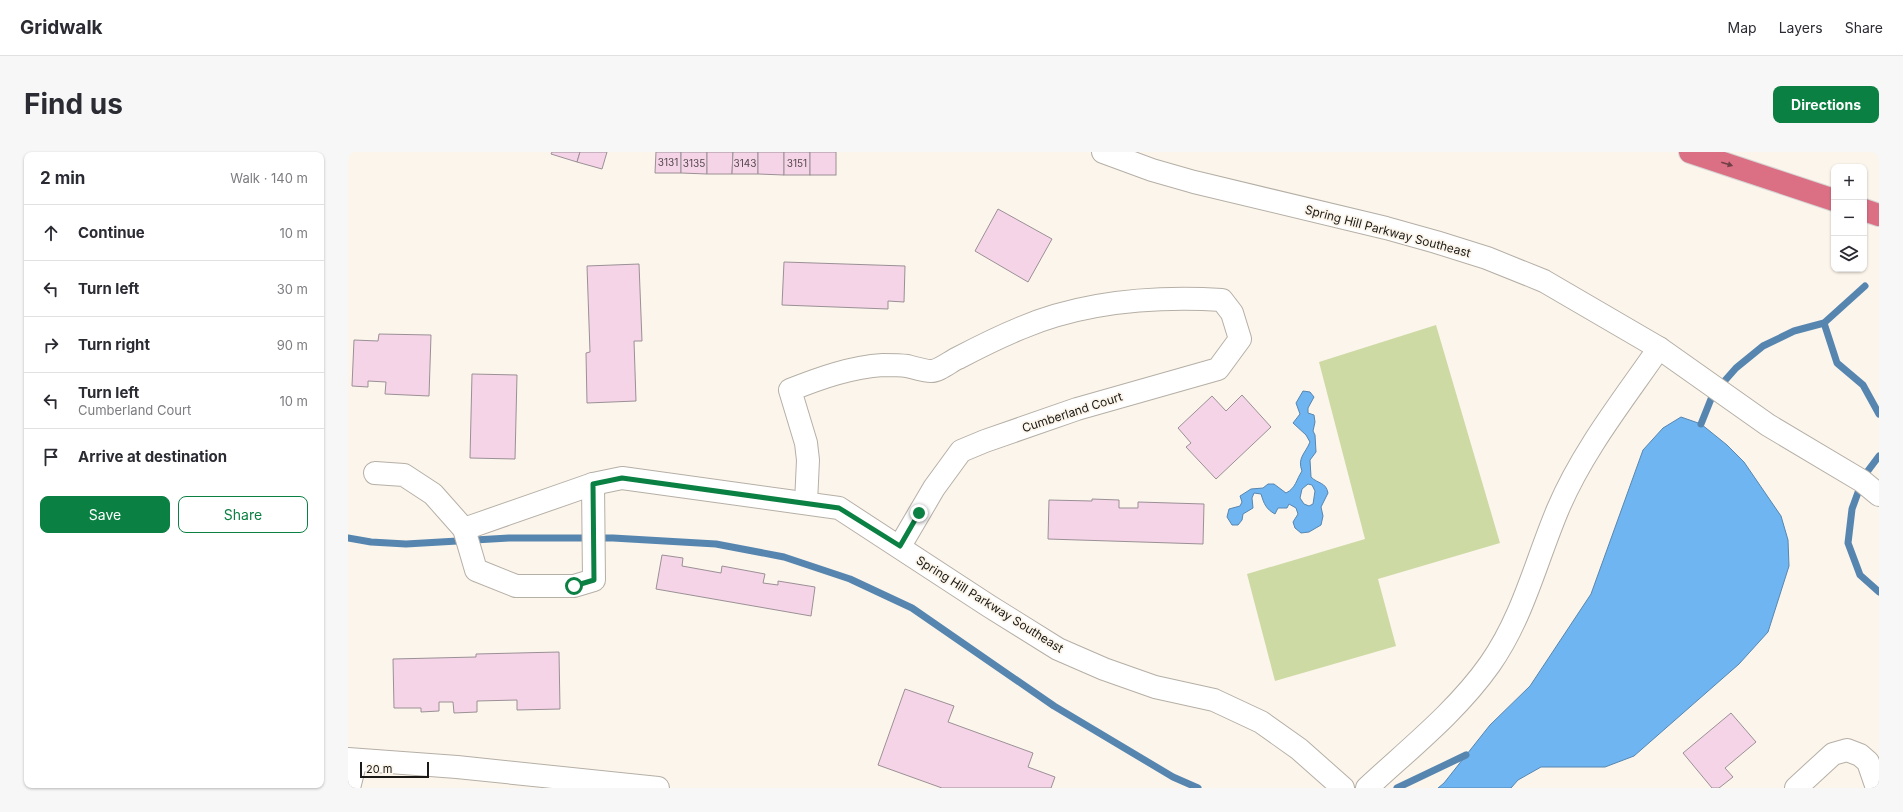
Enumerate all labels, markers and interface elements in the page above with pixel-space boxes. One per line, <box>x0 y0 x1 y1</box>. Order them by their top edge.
text: Gridwalk <box>20 16 103 39</box>
text: Map <box>1728 19 1757 36</box>
text: Layers <box>1779 19 1823 36</box>
text: Share <box>1845 19 1883 36</box>
button: Directions <box>1773 86 1879 123</box>
text: Find us <box>24 87 123 121</box>
house number: 3131 <box>658 156 678 168</box>
house number: 3135 <box>683 157 705 169</box>
house number: 3143 <box>734 157 756 169</box>
house number: 3151 <box>787 157 807 169</box>
one-way arrow <box>1721 162 1733 168</box>
map controls <box>1831 164 1867 272</box>
button: + <box>1831 164 1867 200</box>
text: 2 min <box>40 168 85 188</box>
text: Walk · 140 m <box>230 170 308 186</box>
button: − <box>1831 200 1867 236</box>
street label: Spring Hill Parkway Southeast <box>1304 202 1473 260</box>
icon: ahead <box>40 222 62 244</box>
text: Continue <box>78 223 145 242</box>
text: 10 m <box>279 225 308 241</box>
button: layers <box>1831 236 1867 272</box>
icon: left <box>40 278 62 300</box>
text: Turn left <box>78 279 139 298</box>
text: 30 m <box>277 281 308 297</box>
icon: right <box>40 334 62 356</box>
text: Turn right <box>78 335 150 354</box>
text: 90 m <box>277 337 308 353</box>
text: Turn left <box>78 383 139 402</box>
street label: Cumberland Court <box>1020 389 1124 435</box>
icon: left <box>40 390 62 412</box>
text: 10 m <box>279 393 308 409</box>
text: Cumberland Court <box>78 402 191 418</box>
icon: arrive <box>40 446 62 468</box>
text: Arrive at destination <box>78 447 227 466</box>
button: Save <box>40 496 170 533</box>
button: Share <box>178 496 308 533</box>
route end <box>910 504 928 522</box>
street label: Spring Hill Parkway Southeast <box>914 552 1066 656</box>
route start <box>565 577 583 595</box>
scale bar <box>360 760 429 779</box>
text: 20 m <box>366 762 392 776</box>

